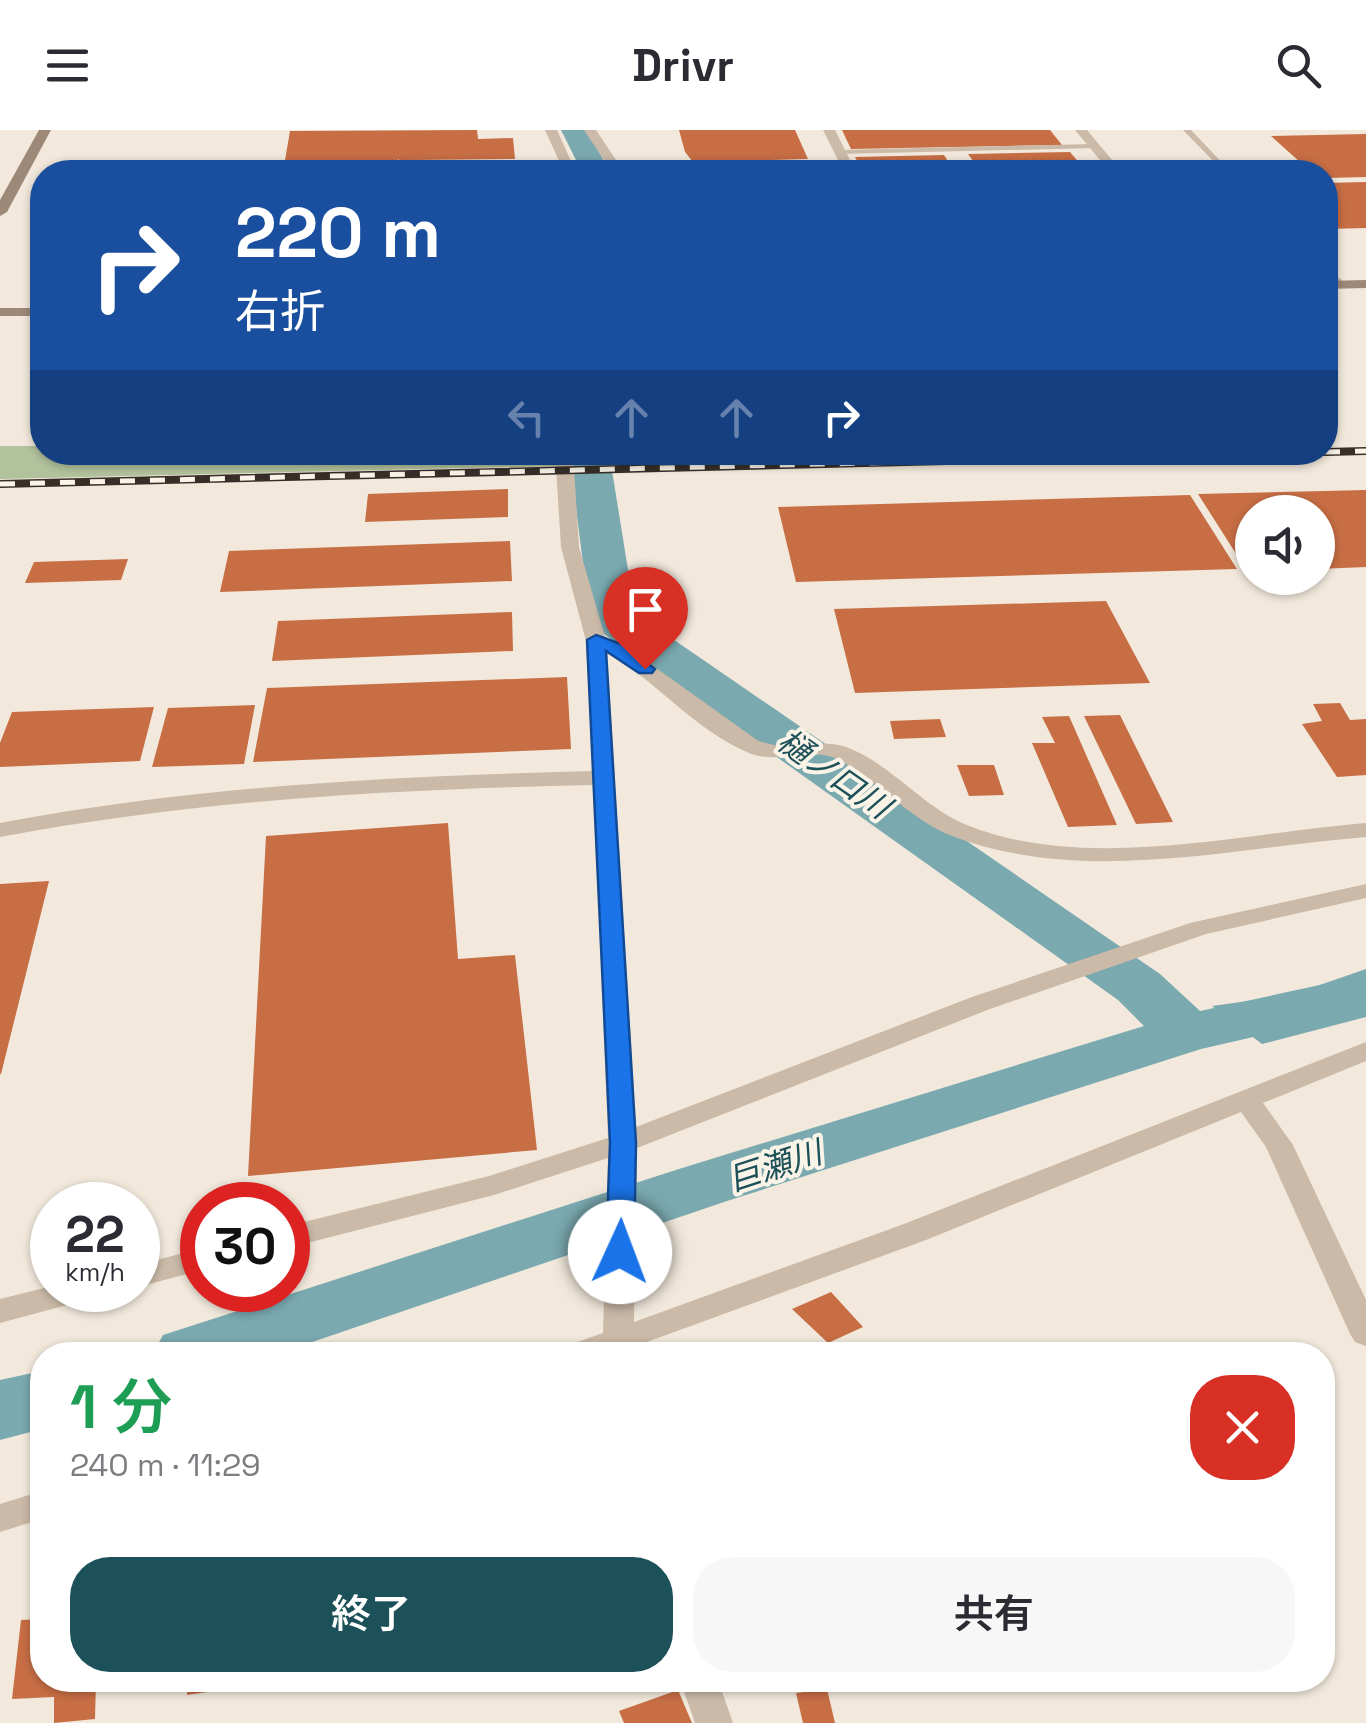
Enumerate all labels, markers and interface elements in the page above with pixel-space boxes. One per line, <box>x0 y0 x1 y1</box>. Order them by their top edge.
text: Drivr <box>632 37 734 94</box>
icon: menu <box>40 38 95 93</box>
icon: search <box>1271 38 1326 93</box>
text: 220 m <box>235 188 441 277</box>
icon: right <box>70 200 200 330</box>
text: 右折 <box>235 283 325 340</box>
icon: left <box>499 390 554 445</box>
icon: ahead <box>604 390 659 445</box>
icon: ahead <box>709 390 764 445</box>
icon: right <box>814 390 869 445</box>
map controls <box>1235 495 1335 595</box>
button: sound <box>1235 495 1335 595</box>
pin <box>603 567 688 670</box>
icon: arrive <box>618 582 673 637</box>
water label: 樋ノ口川 <box>770 721 900 829</box>
water label: 巨瀬川 <box>723 1131 830 1200</box>
speed limit sign: 30 <box>180 1182 310 1312</box>
position arrow <box>568 1200 672 1304</box>
text: 22 <box>65 1203 125 1267</box>
text: km/h <box>65 1256 125 1288</box>
text: 1 分 <box>70 1369 172 1446</box>
button: close <box>1190 1375 1295 1480</box>
text: 240 m · 11:29 <box>70 1445 261 1485</box>
button: 終了 <box>70 1557 673 1672</box>
button: 共有 <box>693 1557 1295 1672</box>

